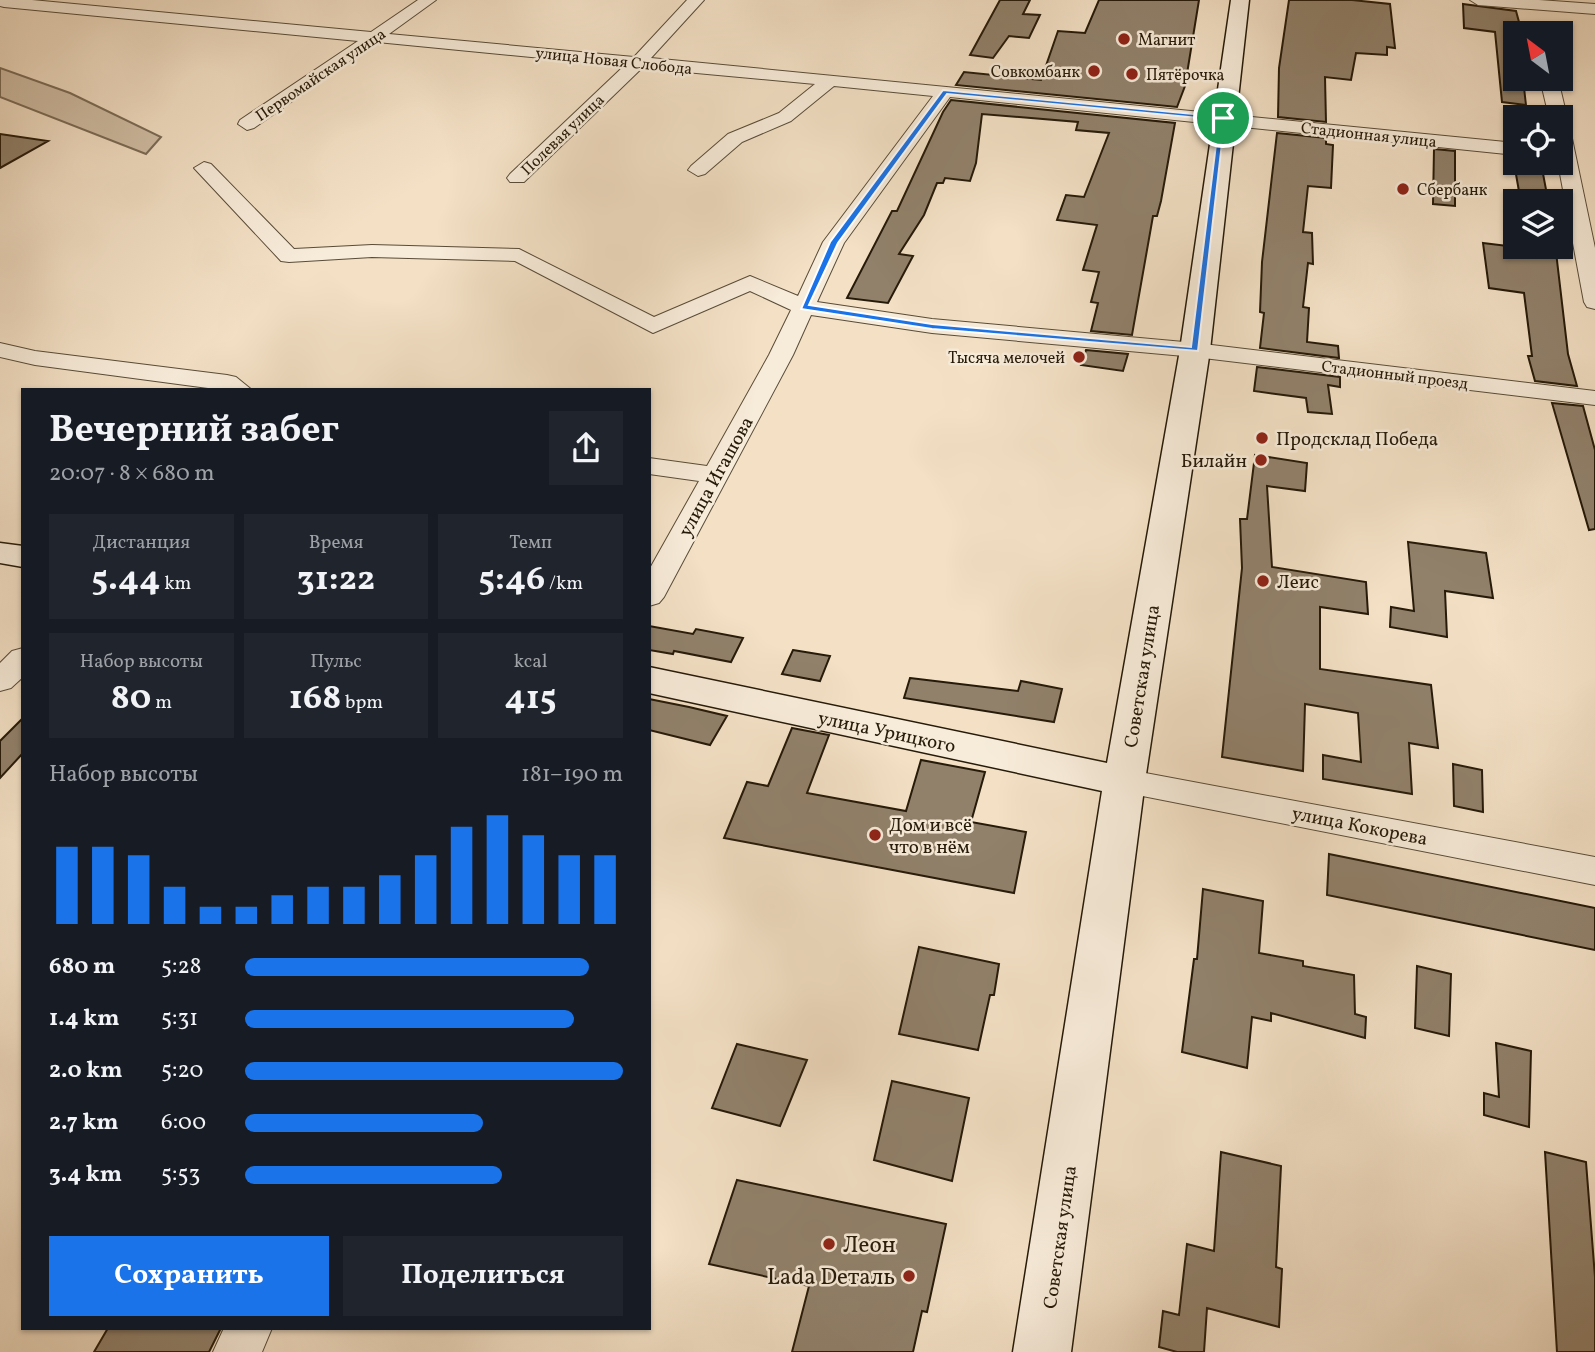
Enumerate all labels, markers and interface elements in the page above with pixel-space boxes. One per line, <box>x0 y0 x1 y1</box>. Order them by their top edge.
north arrow <box>1503 21 1573 91</box>
map controls <box>1503 21 1573 259</box>
street label: Первомайская улица <box>252 24 391 128</box>
place label: Магнит <box>1138 30 1195 52</box>
marker: Магнит <box>1116 31 1132 47</box>
street label: улица Новая Слобода <box>534 43 693 81</box>
place label: Совкомбанк <box>991 62 1080 84</box>
marker: Совкомбанк <box>1086 63 1102 79</box>
place label: Пятёрочка <box>1146 65 1225 87</box>
marker: Пятёрочка <box>1124 66 1140 82</box>
pin <box>1193 88 1253 148</box>
street label: Полевая улица <box>517 90 610 181</box>
icon: arrive <box>1204 99 1242 137</box>
button: locate <box>1503 105 1573 175</box>
street label: Стадионная улица <box>1300 118 1438 154</box>
place label: Сбербанк <box>1417 180 1488 202</box>
marker: Сбербанк <box>1395 181 1411 197</box>
button: layers <box>1503 189 1573 259</box>
place label: Тысяча мелочей <box>948 348 1065 370</box>
marker: Тысяча мелочей <box>1071 349 1087 365</box>
street label: Стадионный проезд <box>1320 356 1469 396</box>
text: Вечерний забег <box>49 405 339 458</box>
button: share <box>549 411 623 485</box>
street label: улица Игашова <box>673 412 761 542</box>
place label: Продсклад Победа <box>1276 427 1438 453</box>
marker: Продсклад Победа <box>1254 430 1270 446</box>
place label: Билайн <box>1181 449 1247 475</box>
marker: Билайн <box>1253 452 1269 468</box>
text: 20:07 · 8 × 680 m <box>49 458 215 490</box>
text: Дистанция <box>92 530 190 556</box>
text: Время <box>309 530 363 556</box>
text: Темп <box>509 530 552 556</box>
text: 5.44 <box>91 556 160 604</box>
text: 31:22 <box>297 556 375 604</box>
text: 5:46 <box>478 556 545 604</box>
place label: Леис <box>1277 570 1319 596</box>
text: km <box>160 571 191 597</box>
text: /km <box>545 571 583 597</box>
marker: Леис <box>1255 573 1271 589</box>
street label: Советская улица <box>1119 603 1167 750</box>
text: Набор высоты <box>80 649 203 675</box>
text: Пульс <box>310 649 362 675</box>
text: kcal <box>514 649 548 675</box>
text: 80 <box>111 675 151 723</box>
text: 168 <box>289 675 341 723</box>
text: 415 <box>505 675 557 723</box>
text: m <box>151 690 172 716</box>
text: bpm <box>341 690 383 716</box>
street label: улица Урицкого <box>815 706 958 760</box>
text: Набор высоты <box>49 759 198 791</box>
text: 181–190 m <box>521 759 623 791</box>
street label: улица Кокорева <box>1289 801 1430 853</box>
place label: Дом и всё что в нём <box>889 813 972 861</box>
marker: Дом и всё что в нём <box>867 827 883 843</box>
text: 680 m <box>49 951 115 983</box>
text: 5:28 <box>161 951 202 983</box>
text: 1.4 km <box>49 1003 120 1035</box>
text: 5:31 <box>161 1003 198 1035</box>
text: 2.0 km <box>49 1055 122 1087</box>
text: 5:20 <box>161 1055 203 1087</box>
text: 2.7 km <box>49 1107 119 1139</box>
text: 6:00 <box>161 1107 206 1139</box>
text: 3.4 km <box>49 1159 122 1191</box>
text: 5:53 <box>161 1159 200 1191</box>
street label: Советская улица <box>1038 1164 1084 1311</box>
place label: Леон <box>843 1230 896 1262</box>
button: Сохранить <box>49 1236 329 1316</box>
button: Поделиться <box>343 1236 623 1316</box>
marker: Леон <box>821 1236 837 1252</box>
place label: Lada Dеталь <box>767 1262 895 1294</box>
marker: Lada Dеталь <box>901 1268 917 1284</box>

